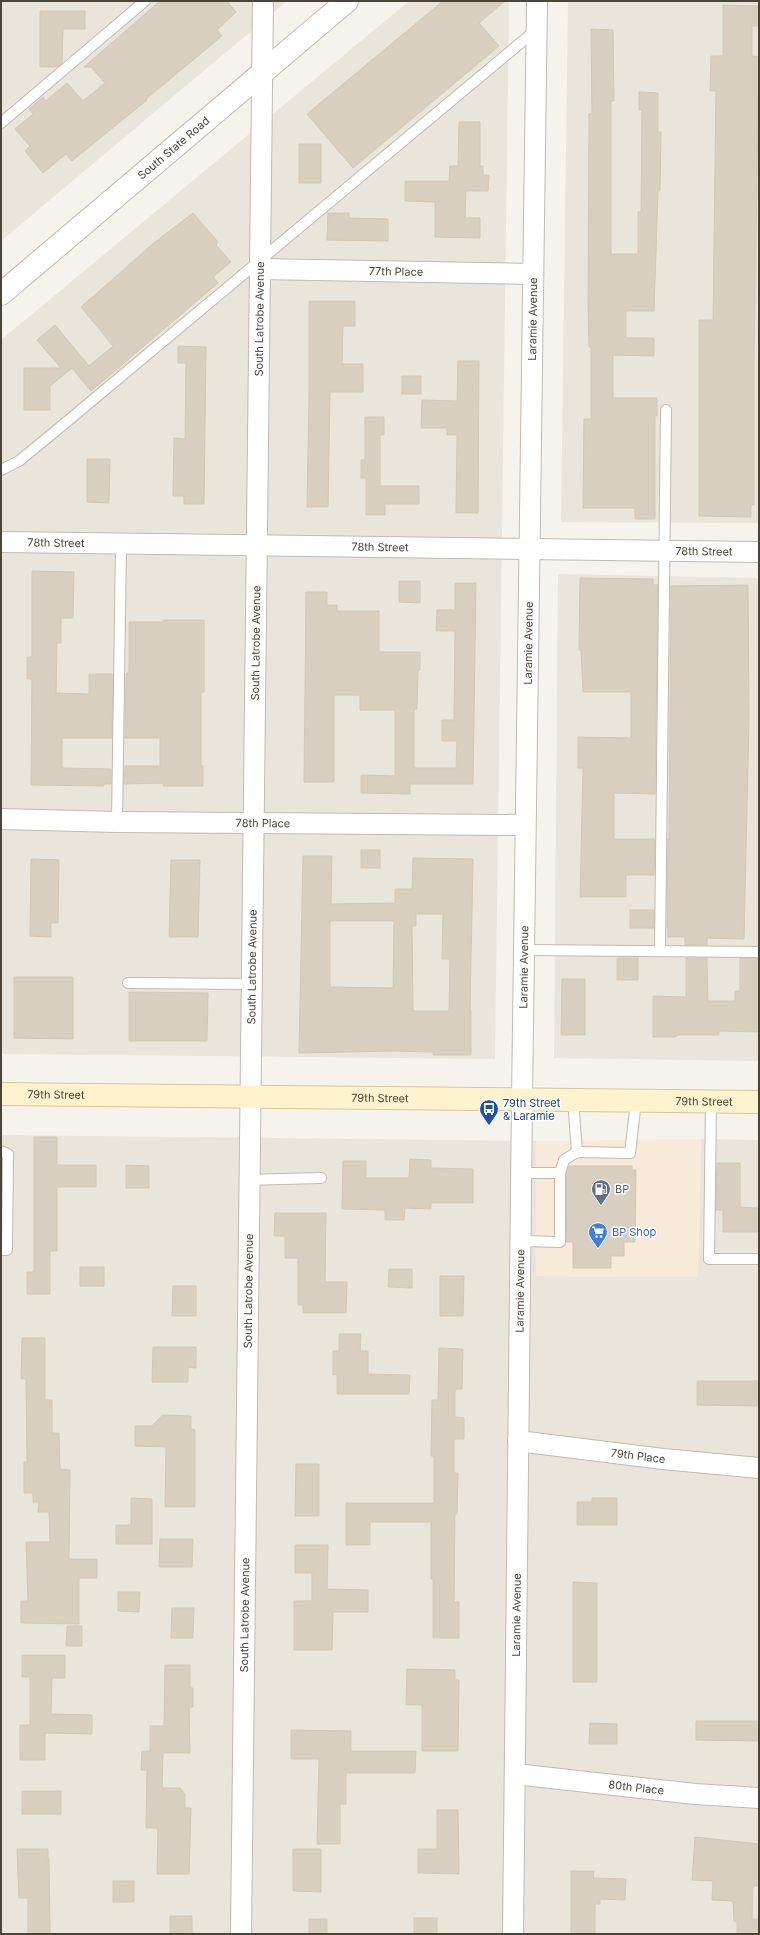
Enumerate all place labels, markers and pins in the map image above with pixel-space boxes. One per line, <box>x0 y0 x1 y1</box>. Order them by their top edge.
place label: 79th Street & Laramie <box>503 1096 561 1123</box>
bus stop icon: 79th Street & Laramie <box>478 1098 500 1126</box>
fuel station icon: BP <box>590 1178 612 1206</box>
place label: BP <box>615 1182 629 1196</box>
supermarket icon: BP Shop <box>587 1221 609 1249</box>
place label: BP Shop <box>612 1225 656 1239</box>

